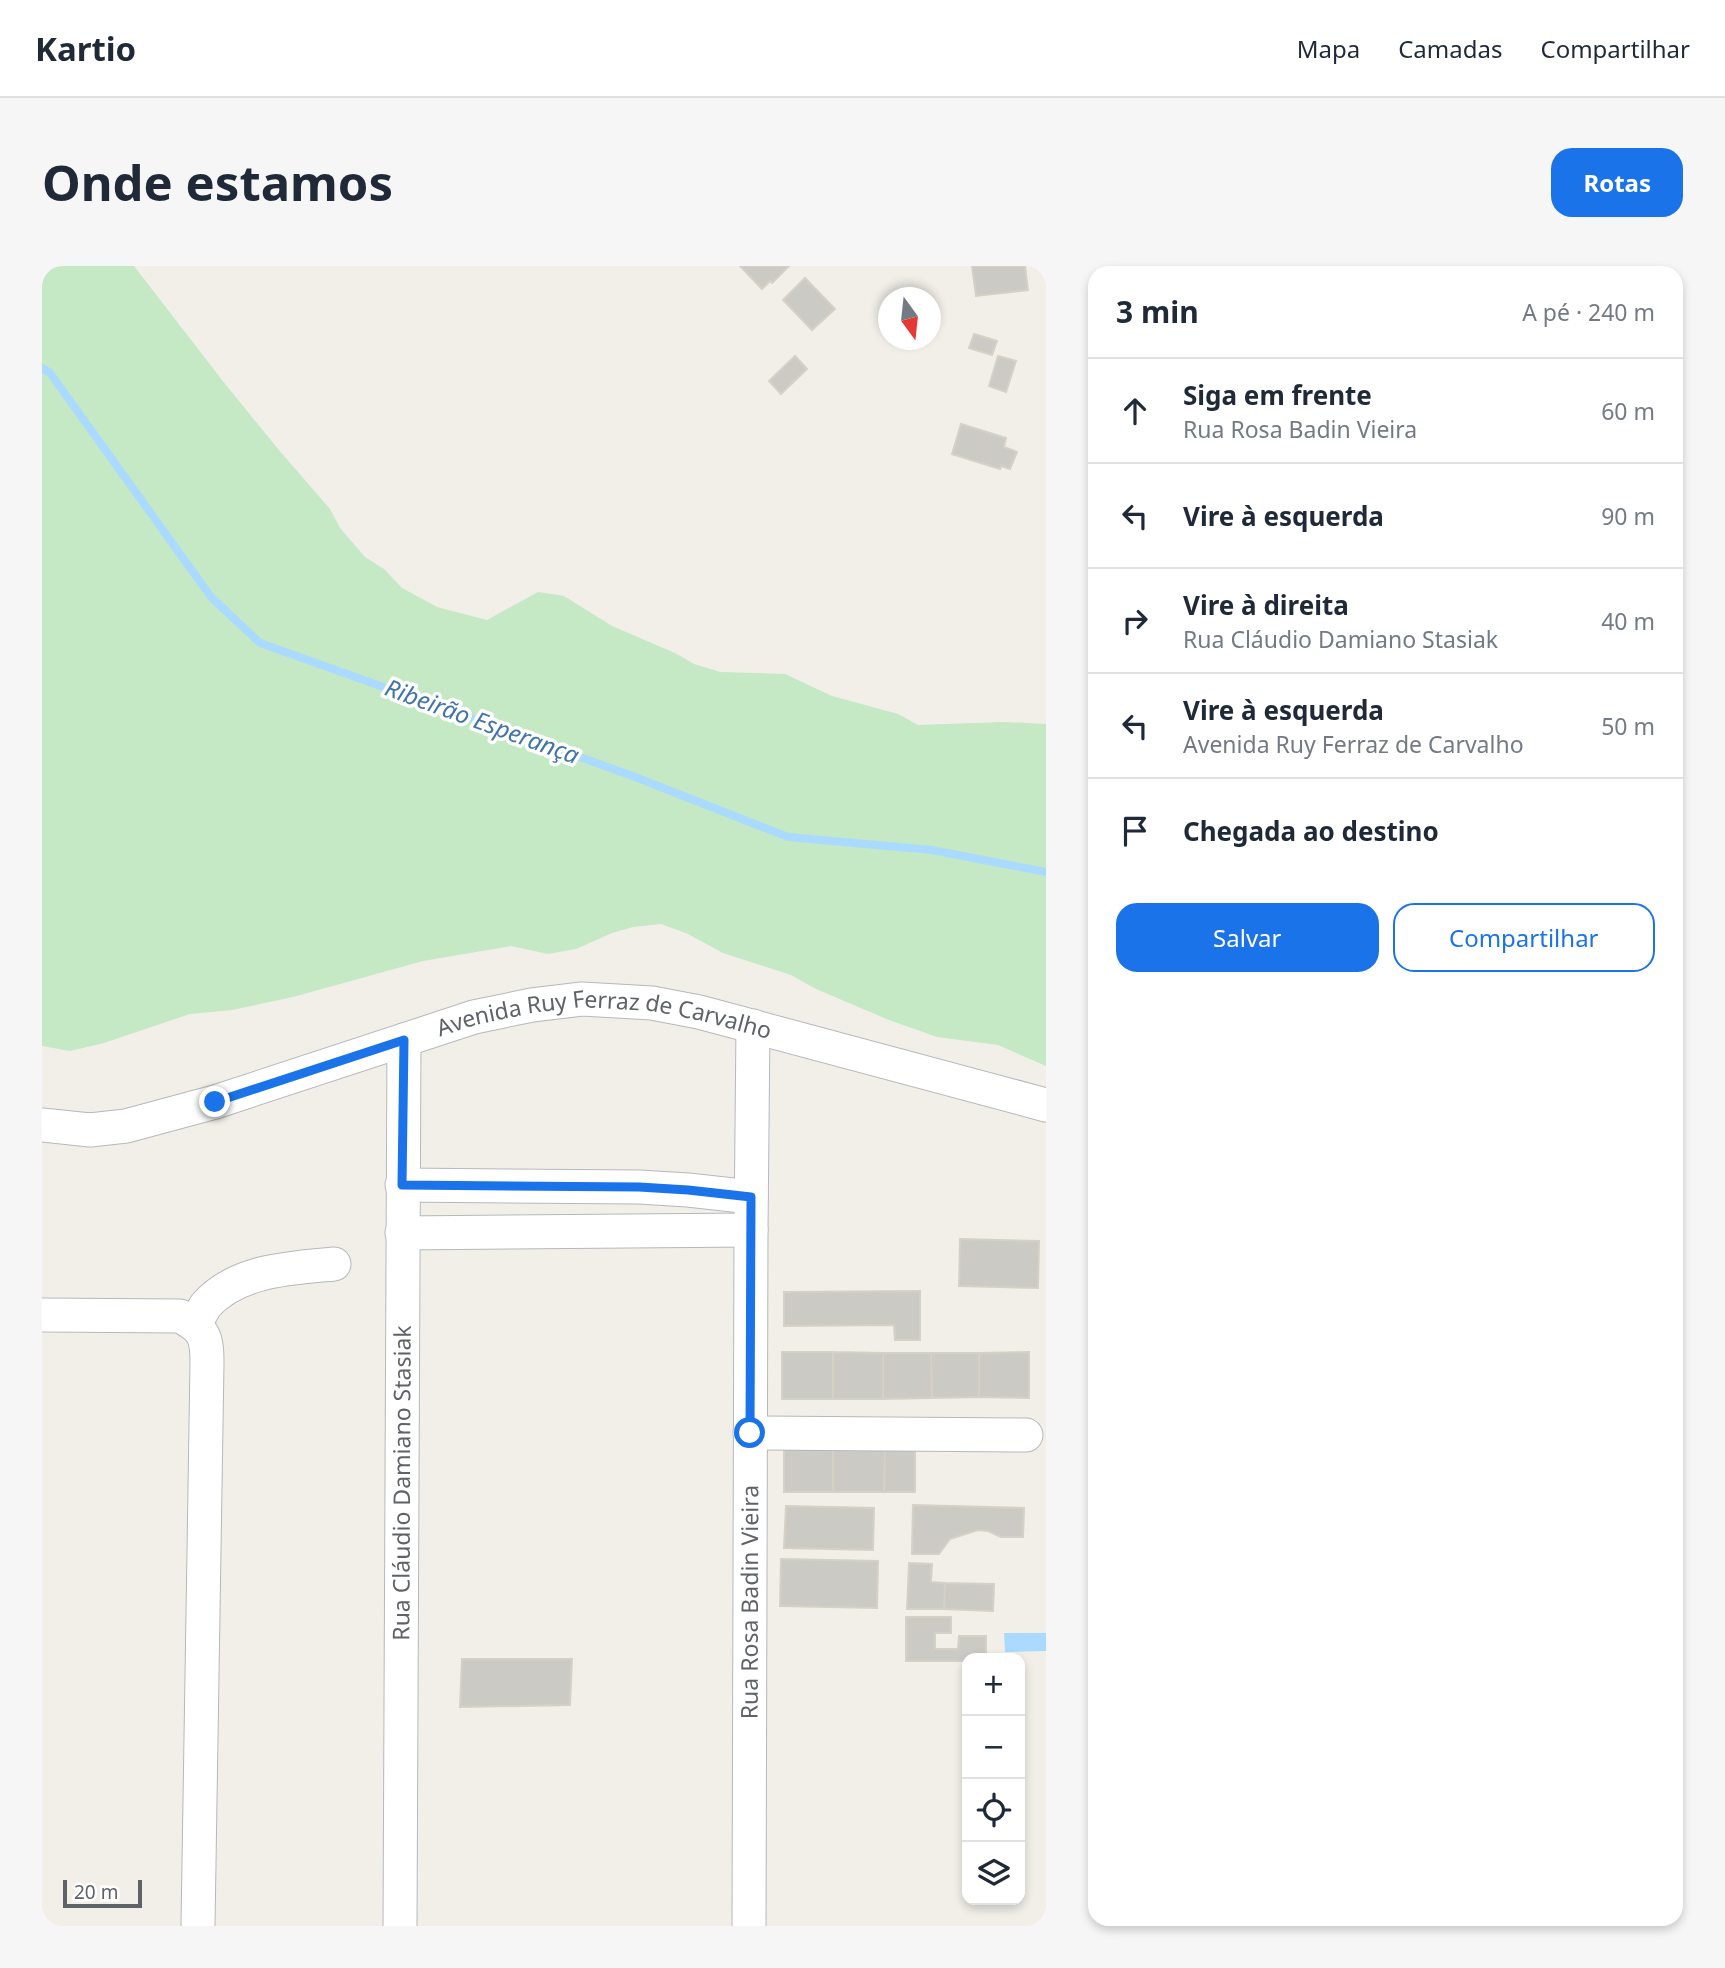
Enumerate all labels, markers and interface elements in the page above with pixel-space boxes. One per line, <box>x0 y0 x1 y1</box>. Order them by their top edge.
text: Kartio <box>35 26 136 71</box>
text: Mapa <box>1297 32 1360 65</box>
text: Camadas <box>1398 32 1502 65</box>
text: Compartilhar <box>1540 32 1690 65</box>
button: Rotas <box>1551 148 1683 217</box>
text: Onde estamos <box>42 149 393 215</box>
north arrow <box>878 287 941 350</box>
text: 3 min <box>1116 291 1199 332</box>
text: A pé · 240 m <box>1522 296 1655 328</box>
text: Siga em frente <box>1183 377 1372 413</box>
icon: ahead <box>1116 392 1154 430</box>
text: 60 m <box>1601 395 1655 427</box>
text: Rua Rosa Badin Vieira <box>1183 413 1417 445</box>
icon: left <box>1116 497 1154 535</box>
text: Vire à esquerda <box>1183 498 1384 534</box>
text: 90 m <box>1601 500 1655 532</box>
text: Vire à direita <box>1183 587 1349 623</box>
icon: right <box>1116 602 1154 640</box>
text: 40 m <box>1601 605 1655 637</box>
text: Rua Cláudio Damiano Stasiak <box>1183 623 1498 655</box>
water label: Ribeirão Esperança <box>381 670 584 771</box>
text: Vire à esquerda <box>1183 692 1384 728</box>
icon: left <box>1116 707 1154 745</box>
text: 50 m <box>1601 710 1655 742</box>
text: Avenida Ruy Ferraz de Carvalho <box>1183 728 1524 760</box>
icon: arrive <box>1116 812 1154 850</box>
text: Chegada ao destino <box>1183 813 1439 849</box>
button: Salvar <box>1116 903 1379 972</box>
button: Compartilhar <box>1393 903 1655 972</box>
text: Avenida Ruy Ferraz de Carvalho <box>432 982 775 1046</box>
street label: Avenida Ruy Ferraz de Carvalho <box>434 1019 774 1047</box>
route end <box>199 1086 230 1117</box>
street label: Rua Cláudio Damiano Stasiak <box>384 1325 418 1641</box>
route start <box>734 1417 765 1448</box>
street label: Rua Rosa Badin Vieira <box>733 1485 765 1719</box>
map controls <box>962 1653 1025 1905</box>
button: + <box>962 1653 1025 1716</box>
button: − <box>962 1716 1025 1779</box>
button: locate <box>962 1779 1025 1842</box>
button: layers <box>962 1842 1025 1905</box>
scale bar <box>63 1877 142 1909</box>
text: 20 m <box>74 1879 118 1905</box>

